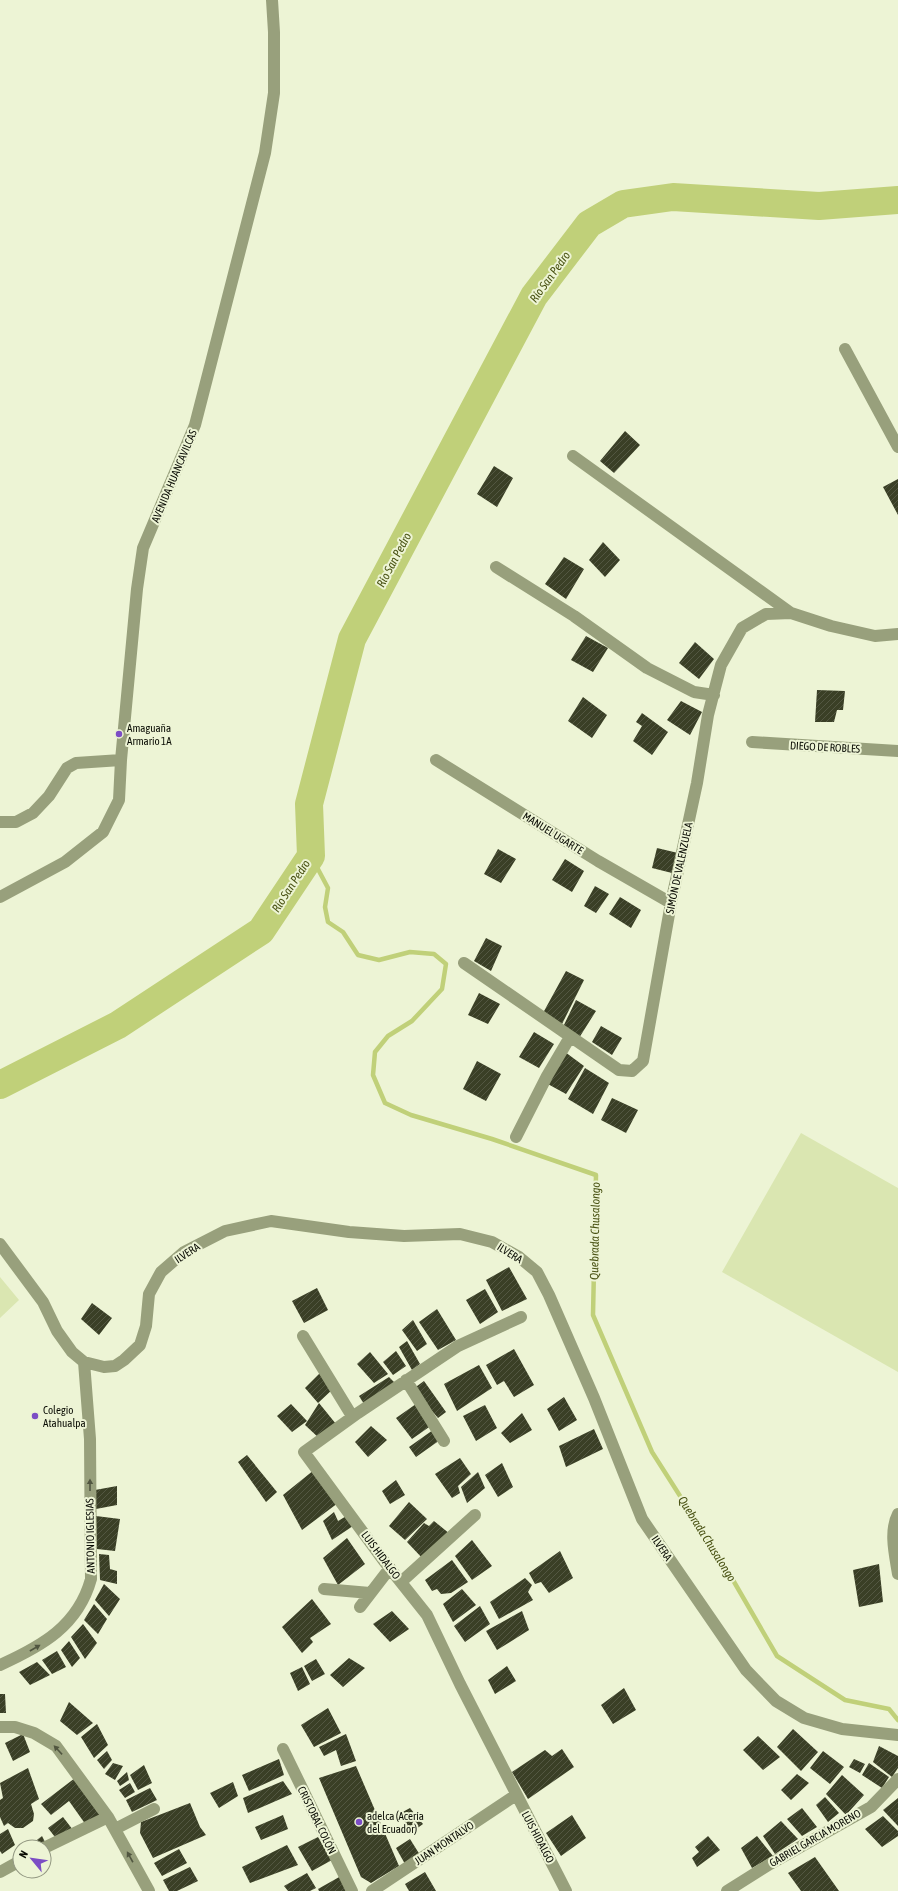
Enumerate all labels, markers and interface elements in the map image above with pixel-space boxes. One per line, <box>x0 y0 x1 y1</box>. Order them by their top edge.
water label: Río San Pedro <box>527 248 573 305</box>
street label: AVENIDA HUANCAVILCAS <box>149 427 199 524</box>
water label: Río San Pedro <box>374 530 414 590</box>
place label: Amaguaña Armario 1A <box>127 722 172 747</box>
marker: Amaguaña Armario 1A <box>114 729 124 739</box>
street label: DIEGO DE ROBLES <box>790 739 861 755</box>
street label: MANUEL UGARTE <box>521 810 586 857</box>
street label: SIMÓN DE VALENZUELA <box>663 821 695 915</box>
water label: Río San Pedro <box>269 857 313 915</box>
water label: Quebrada Chusalongo <box>587 1182 603 1280</box>
street label: ILVERA <box>172 1240 202 1266</box>
street label: ILVERA <box>495 1241 525 1266</box>
place label: Colegio Atahualpa <box>43 1404 86 1429</box>
marker: Colegio Atahualpa <box>30 1411 40 1421</box>
one-way arrow <box>87 1478 93 1491</box>
water label: Quebrada Chusalongo <box>675 1494 739 1585</box>
street label: ANTONIO IGLESIAS <box>83 1498 97 1574</box>
street label: LUIS HIDALGO <box>359 1529 403 1581</box>
street label: ILVERA <box>649 1533 675 1563</box>
one-way arrow <box>29 1644 41 1651</box>
one-way arrow <box>53 1745 62 1755</box>
street label: CRISTOBAL COLÓN <box>296 1784 338 1856</box>
street label: GABRIEL GARCIA MORENO <box>767 1807 863 1869</box>
street label: LUIS HIDALGO <box>519 1809 557 1865</box>
place label: adelca (Acería del Ecuador) <box>367 1810 424 1835</box>
marker: adelca (Acería del Ecuador) <box>354 1817 364 1827</box>
street label: JUAN MONTALVO <box>412 1819 476 1867</box>
north arrow <box>12 1839 52 1879</box>
text: N <box>16 1848 30 1860</box>
one-way arrow <box>127 1851 134 1863</box>

